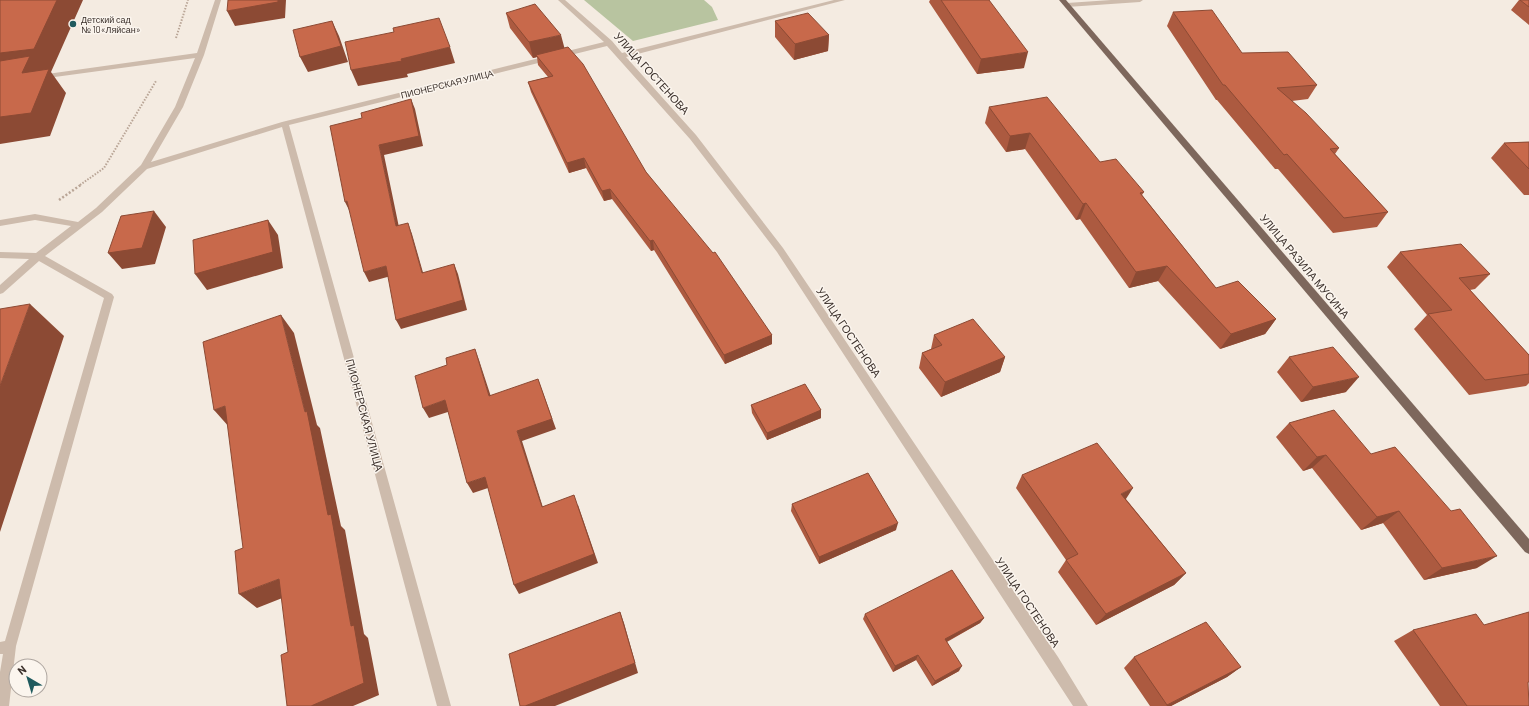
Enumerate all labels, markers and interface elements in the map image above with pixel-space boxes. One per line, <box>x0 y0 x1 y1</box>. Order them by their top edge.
place label: Детский сад № 10«Ляйсан» <box>81 14 141 35</box>
marker: Детский сад № 10«Ляйсан» <box>68 19 78 29</box>
street label: УЛИЦА ГОСТЕНОВА <box>612 29 693 117</box>
street label: ПИОНЕРСКАЯ УЛИЦА <box>400 67 494 101</box>
street label: УЛИЦА РАЗИЛА МУСИНА <box>1258 211 1353 321</box>
street label: УЛИЦА ГОСТЕНОВА <box>814 285 884 380</box>
street label: ПИОНЕРСКАЯ УЛИЦА <box>344 357 386 473</box>
street label: УЛИЦА ГОСТЕНОВА <box>993 555 1063 650</box>
north arrow <box>8 658 48 698</box>
text: N <box>15 662 28 677</box>

